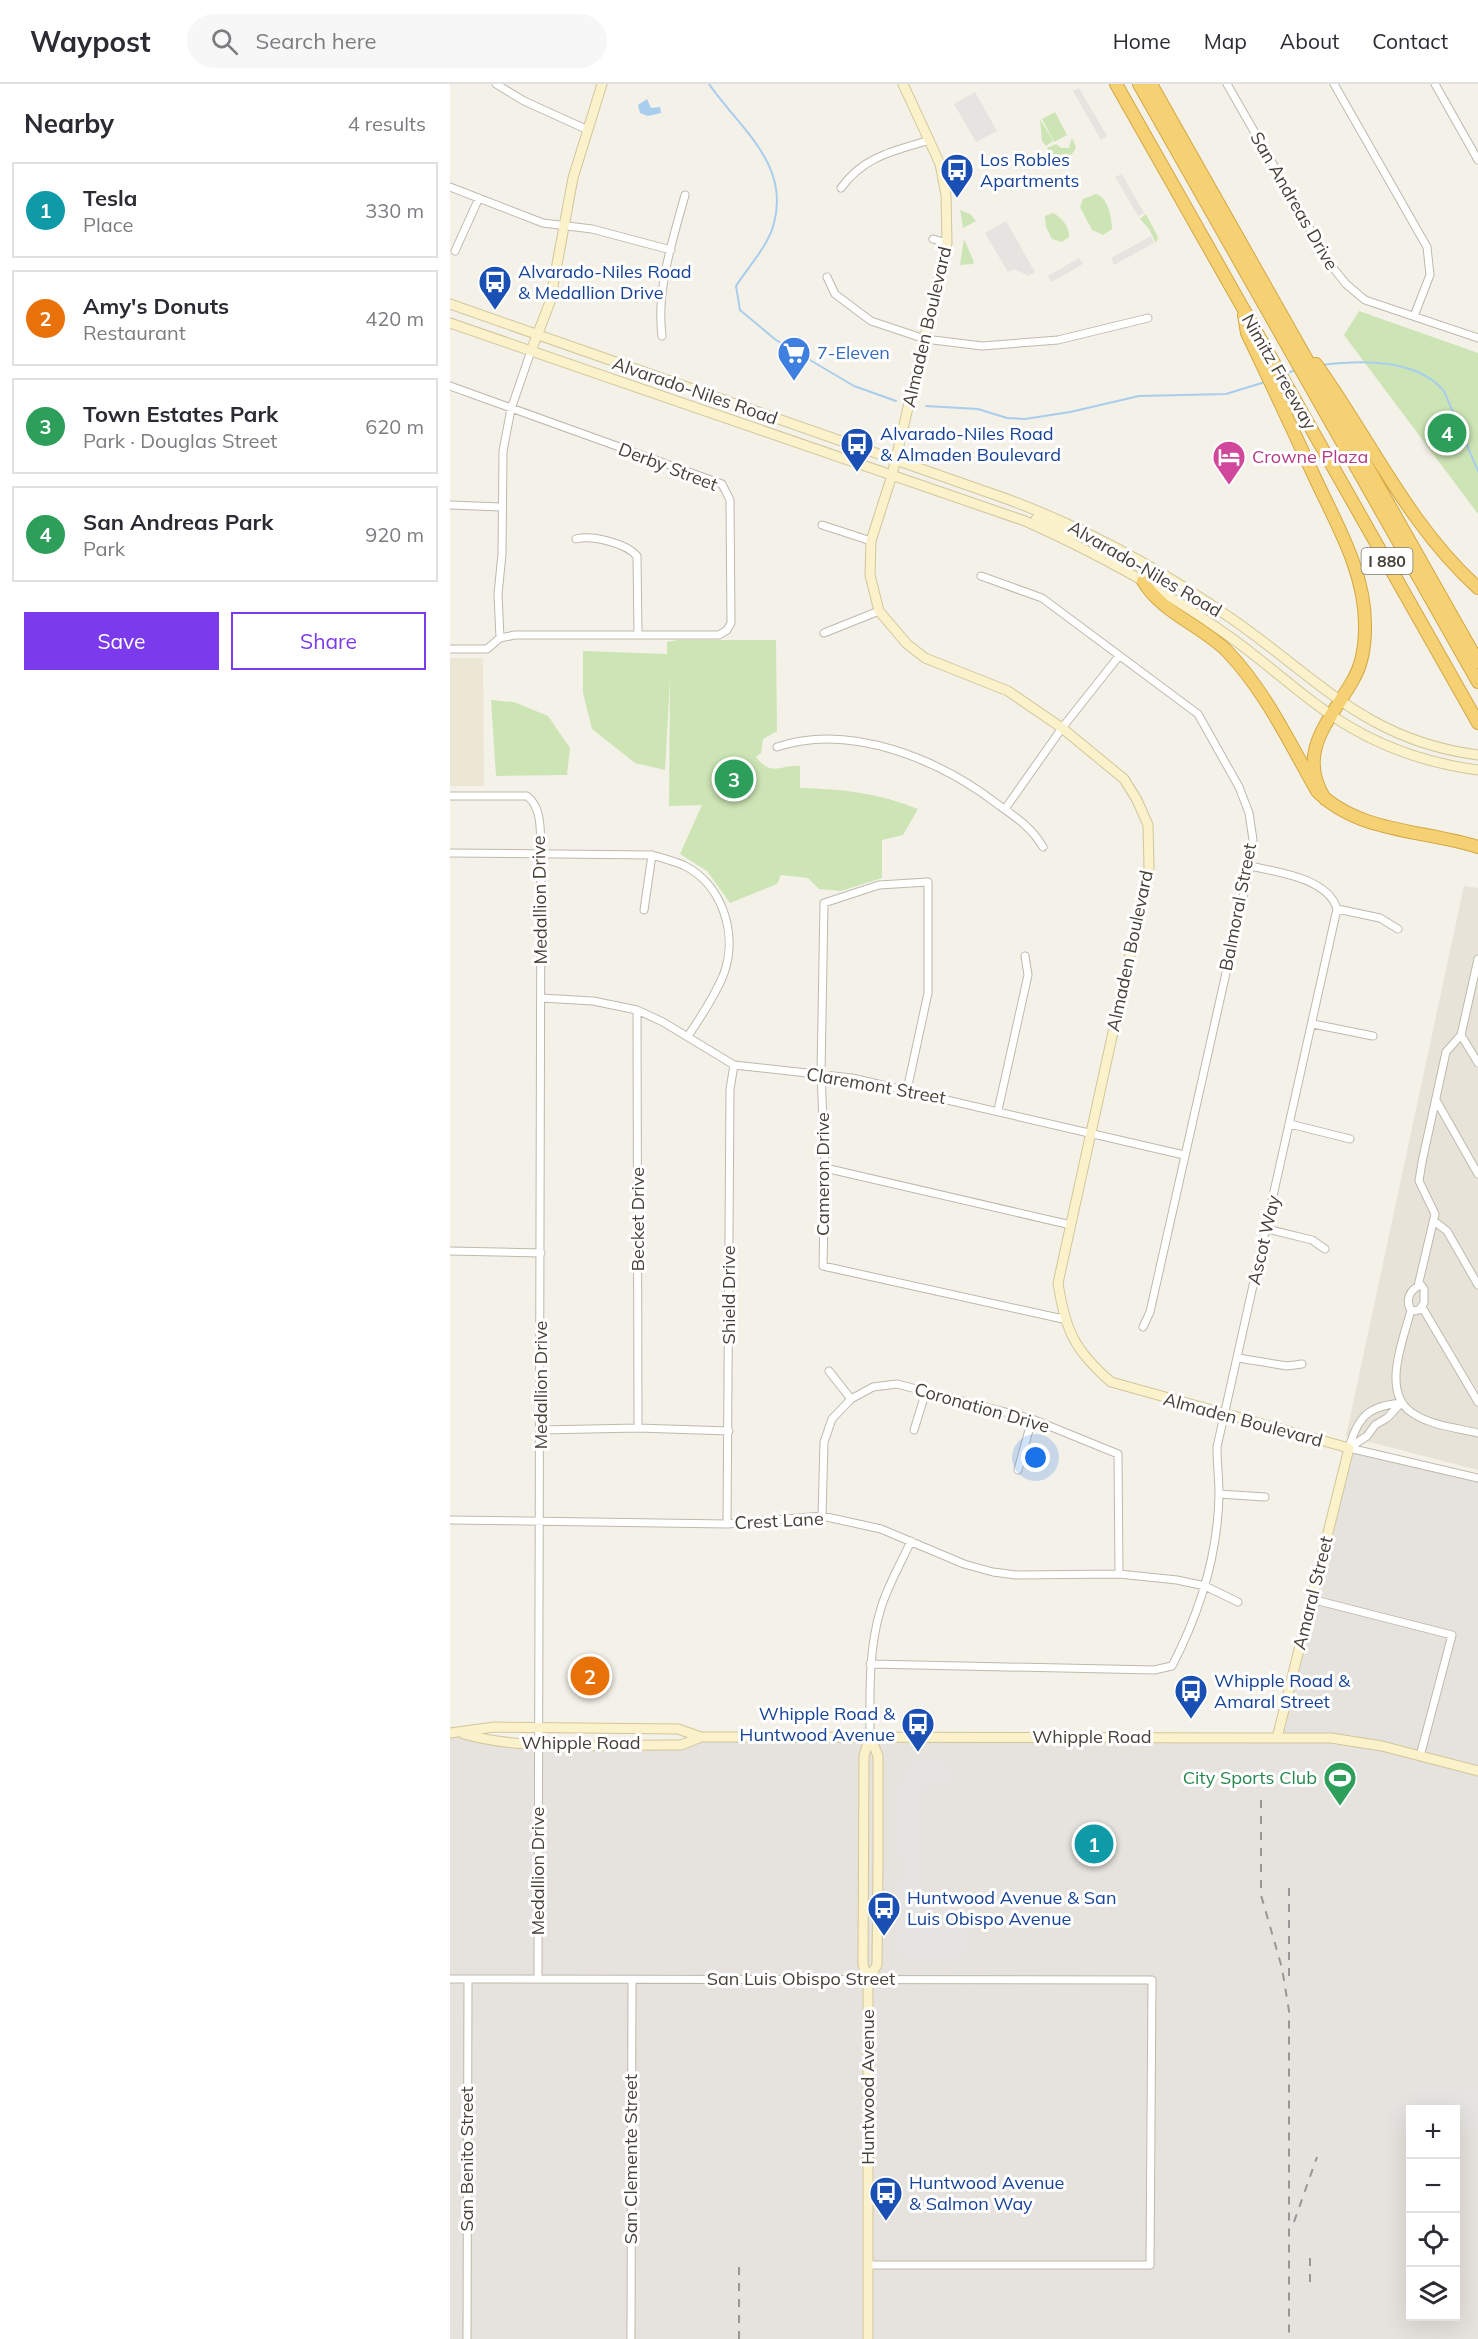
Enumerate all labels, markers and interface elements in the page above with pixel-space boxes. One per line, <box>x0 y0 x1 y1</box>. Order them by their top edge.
search box <box>187 14 607 68</box>
text: Waypost <box>30 24 151 59</box>
icon: search <box>208 25 241 58</box>
text: Search here <box>256 27 377 55</box>
text: Home <box>1113 28 1171 54</box>
text: Map <box>1204 28 1247 54</box>
text: About <box>1280 28 1339 54</box>
text: Contact <box>1372 28 1448 54</box>
text: Nearby <box>24 107 114 140</box>
text: 4 results <box>348 111 426 136</box>
street label: San Andreas Drive <box>1245 127 1343 274</box>
place label: Los Robles Apartments <box>980 148 1080 192</box>
bus stop icon: Los Robles Apartments <box>939 152 975 199</box>
text: Tesla <box>83 184 137 212</box>
text: 1 <box>40 198 52 223</box>
text: 330 m <box>365 198 424 223</box>
text: Place <box>83 212 133 237</box>
street label: Almaden Boulevard <box>897 244 956 409</box>
place label: Alvarado-Niles Road & Medallion Drive <box>518 260 692 304</box>
bus stop icon: Alvarado-Niles Road & Medallion Drive <box>477 264 513 311</box>
text: Amy's Donuts <box>83 292 229 320</box>
text: 2 <box>40 306 52 331</box>
text: 420 m <box>365 306 424 331</box>
street label: Nimitz Freeway <box>1237 310 1322 434</box>
text: Restaurant <box>83 320 186 345</box>
supermarket icon: 7-Eleven <box>776 335 812 382</box>
place label: 7-Eleven <box>817 341 890 364</box>
street label: Alvarado-Niles Road <box>609 351 781 430</box>
text: Town Estates Park <box>83 400 278 428</box>
pin: 4 <box>1428 410 1466 456</box>
text: 3 <box>40 414 52 439</box>
text: 620 m <box>365 414 424 439</box>
place label: Alvarado-Niles Road & Almaden Boulevard <box>880 422 1061 466</box>
bus stop icon: Alvarado-Niles Road & Almaden Boulevard <box>839 426 875 473</box>
text: Park · Douglas Street <box>83 428 277 453</box>
street label: Derby Street <box>615 437 721 496</box>
hotel icon: Crowne Plaza <box>1211 439 1247 486</box>
place label: Crowne Plaza <box>1252 445 1368 468</box>
text: San Andreas Park <box>83 508 273 536</box>
street label: Alvarado-Niles Road <box>1064 515 1226 622</box>
text: 4 <box>40 522 52 547</box>
text: 920 m <box>365 522 424 547</box>
text: Park <box>83 536 125 561</box>
road number: I 880 <box>1362 548 1412 574</box>
button: Save <box>24 612 219 670</box>
button: Share <box>231 612 426 670</box>
pin: 3 <box>714 756 754 802</box>
street label: Medallion Drive <box>527 835 552 965</box>
street label: Balmoral Street <box>1214 841 1261 973</box>
street label: Almaden Boulevard <box>1101 868 1158 1034</box>
street label: Claremont Street <box>805 1062 948 1109</box>
street label: Cameron Drive <box>811 1112 834 1236</box>
street label: Becket Drive <box>626 1167 649 1271</box>
street label: Ascot Way <box>1242 1192 1285 1287</box>
street label: Shield Drive <box>717 1245 740 1345</box>
street label: Medallion Drive <box>529 1321 552 1449</box>
street label: Coronation Drive <box>912 1377 1052 1438</box>
street label: Almaden Boulevard <box>1161 1387 1325 1452</box>
your location <box>1021 1443 1050 1472</box>
street label: Crest Lane <box>734 1507 824 1534</box>
street label: Amaral Street <box>1287 1534 1338 1652</box>
pin: 2 <box>570 1654 610 1698</box>
place label: Whipple Road & Amaral Street <box>1214 1669 1351 1713</box>
bus stop icon: Whipple Road & Amaral Street <box>1173 1673 1209 1720</box>
place label: Whipple Road & Huntwood Avenue <box>740 1702 896 1746</box>
bus stop icon: Whipple Road & Huntwood Avenue <box>900 1706 936 1753</box>
street label: Whipple Road <box>1032 1725 1152 1748</box>
street label: Whipple Road <box>521 1731 641 1754</box>
sports icon: City Sports Club <box>1322 1760 1358 1807</box>
place label: City Sports Club <box>1183 1766 1317 1789</box>
street label: Medallion Drive <box>526 1807 549 1935</box>
pin: 1 <box>1074 1822 1114 1866</box>
place label: Huntwood Avenue & San Luis Obispo Avenue <box>907 1886 1116 1930</box>
bus stop icon: Huntwood Avenue & San Luis Obispo Avenue <box>866 1890 902 1937</box>
street label: San Luis Obispo Street <box>707 1967 895 1990</box>
street label: Huntwood Avenue <box>856 2009 879 2165</box>
street label: San Clemente Street <box>619 2074 642 2244</box>
street label: San Benito Street <box>455 2086 478 2232</box>
map controls <box>1406 2105 1460 2321</box>
button: + <box>1406 2105 1460 2159</box>
button: − <box>1406 2159 1460 2213</box>
place label: Huntwood Avenue & Salmon Way <box>909 2171 1064 2215</box>
bus stop icon: Huntwood Avenue & Salmon Way <box>868 2175 904 2222</box>
button: locate <box>1406 2213 1460 2267</box>
button: layers <box>1406 2267 1460 2321</box>

